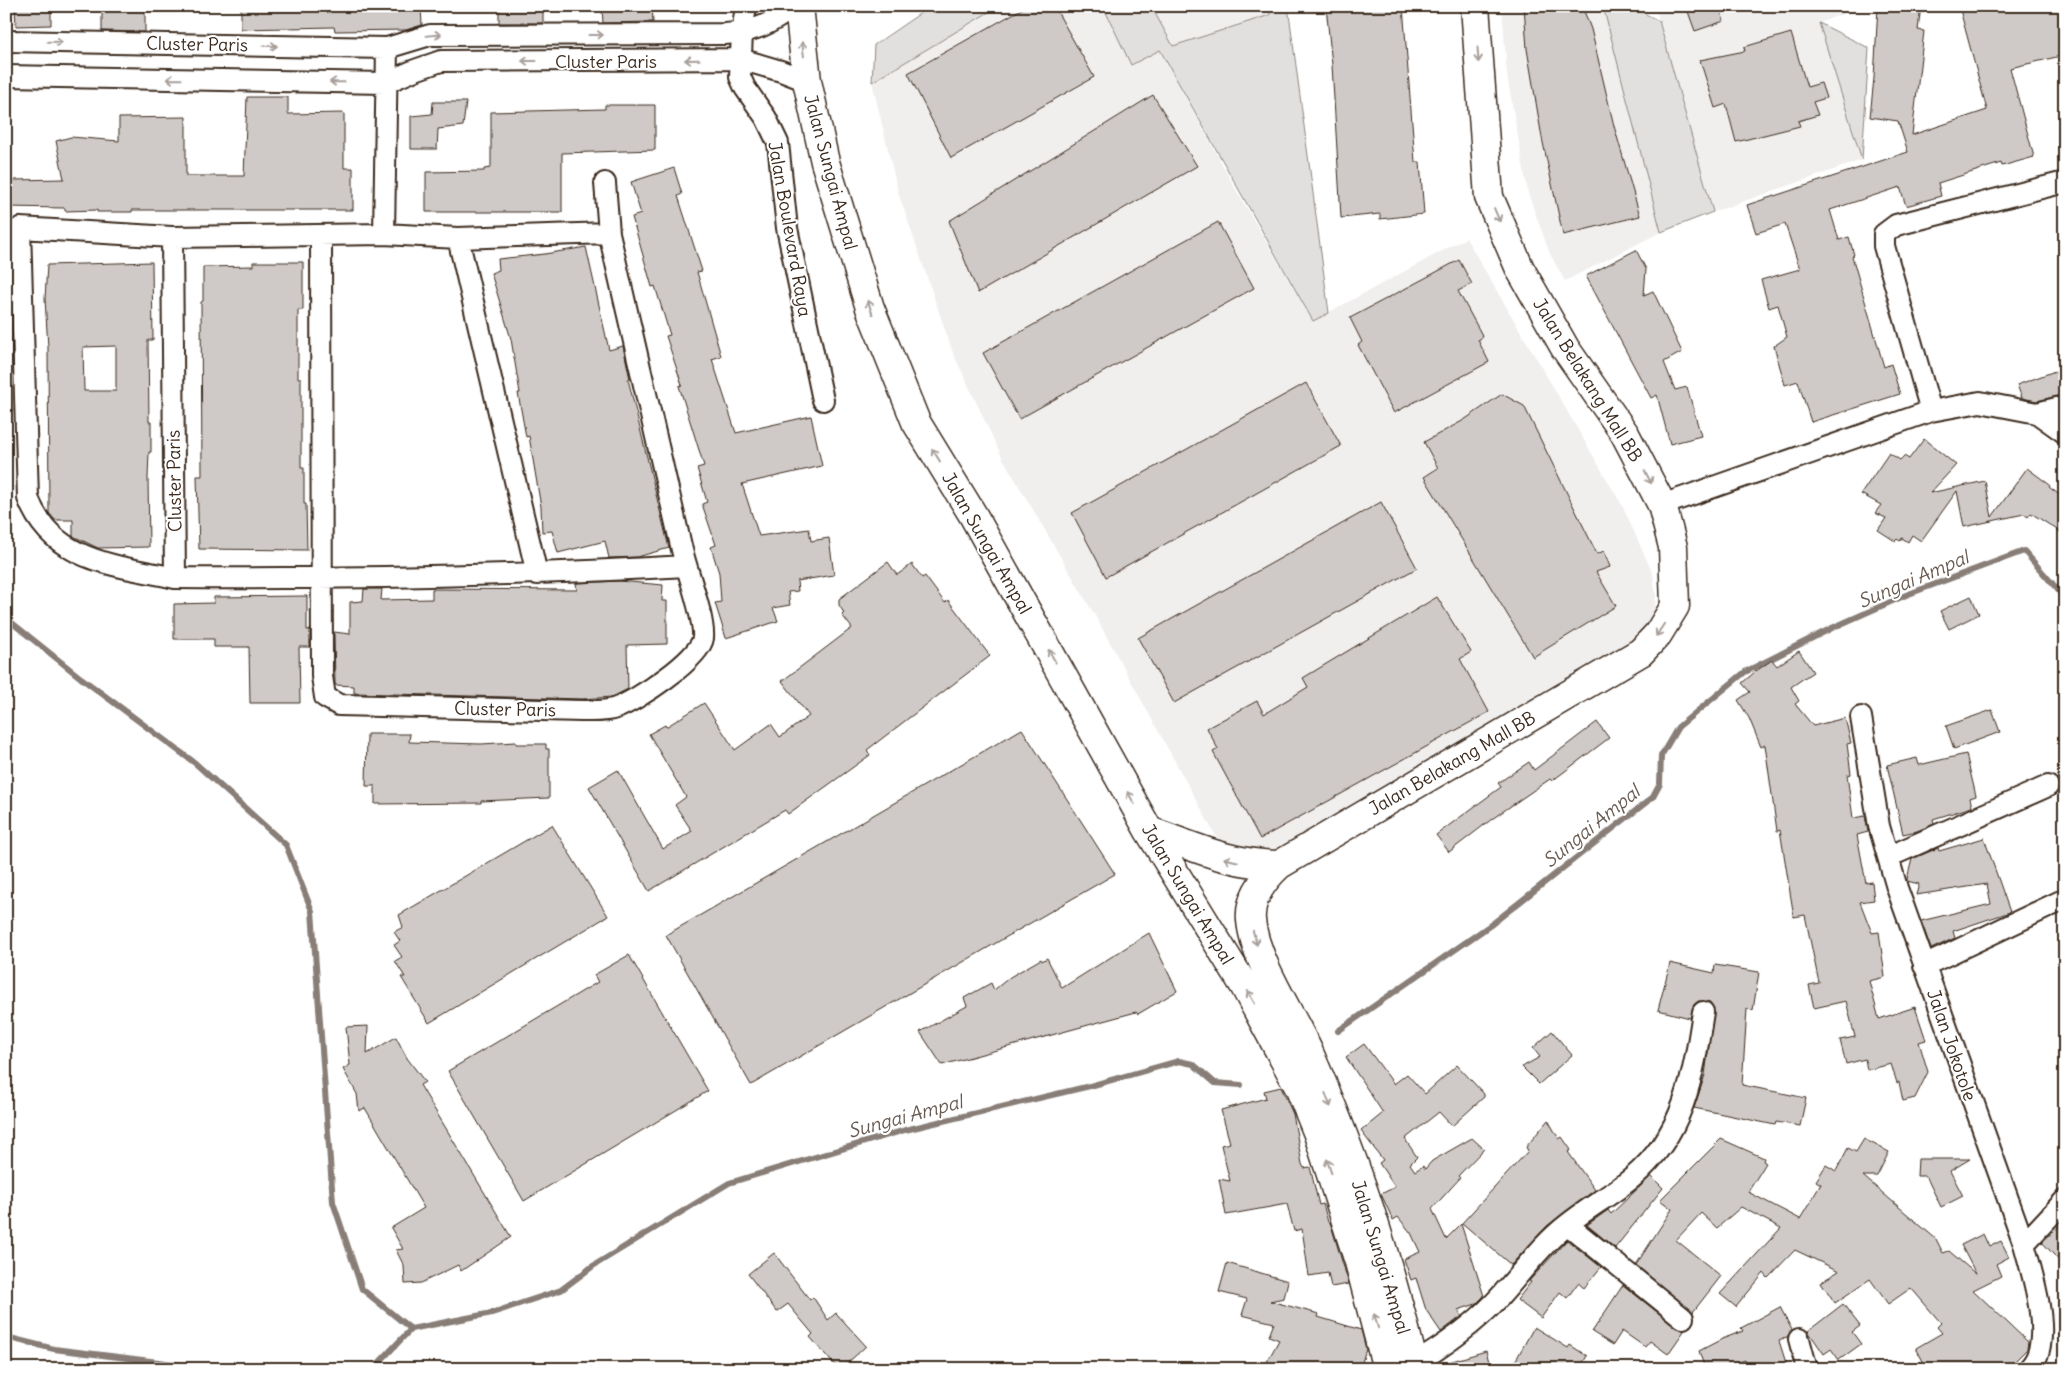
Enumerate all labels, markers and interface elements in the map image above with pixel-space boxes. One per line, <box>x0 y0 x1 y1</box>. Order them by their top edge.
one-way arrow <box>588 30 604 40</box>
one-way arrow <box>426 31 442 40</box>
street label: Cluster Paris <box>146 32 248 56</box>
one-way arrow <box>46 37 63 47</box>
one-way arrow <box>262 41 278 51</box>
one-way arrow <box>798 41 808 57</box>
one-way arrow <box>1474 47 1483 63</box>
street label: Cluster Paris <box>555 50 657 73</box>
one-way arrow <box>684 55 700 65</box>
one-way arrow <box>521 56 538 66</box>
one-way arrow <box>166 74 182 84</box>
one-way arrow <box>329 77 345 87</box>
street label: Jalan Sungai Ampal <box>799 92 863 252</box>
street label: Jalan Boulevard Raya <box>763 140 817 318</box>
one-way arrow <box>1493 207 1502 222</box>
street label: Jalan Belakang Mall BB <box>1528 294 1648 466</box>
one-way arrow <box>865 300 874 316</box>
street label: Cluster Paris <box>162 430 186 532</box>
one-way arrow <box>931 449 941 463</box>
street label: Jalan Sungai Ampal <box>937 468 1037 618</box>
one-way arrow <box>1643 469 1653 484</box>
water label: Sungai Ampal <box>1854 544 1974 613</box>
one-way arrow <box>1655 623 1665 637</box>
one-way arrow <box>1047 649 1057 664</box>
street label: Cluster Paris <box>454 697 556 721</box>
street label: Jalan Belakang Mall BB <box>1364 706 1540 820</box>
water label: Sungai Ampal <box>1538 778 1646 872</box>
one-way arrow <box>1126 791 1136 806</box>
street label: Jalan Sungai Ampal <box>1137 820 1239 968</box>
one-way arrow <box>1223 855 1239 864</box>
one-way arrow <box>1250 930 1260 946</box>
street label: Jalan Jokotole <box>1922 986 1982 1104</box>
one-way arrow <box>1246 990 1256 1005</box>
water label: Sungai Ampal <box>845 1088 968 1143</box>
one-way arrow <box>1324 1092 1333 1107</box>
one-way arrow <box>1323 1158 1333 1174</box>
street label: Jalan Sungai Ampal <box>1347 1177 1415 1337</box>
one-way arrow <box>1371 1314 1381 1330</box>

